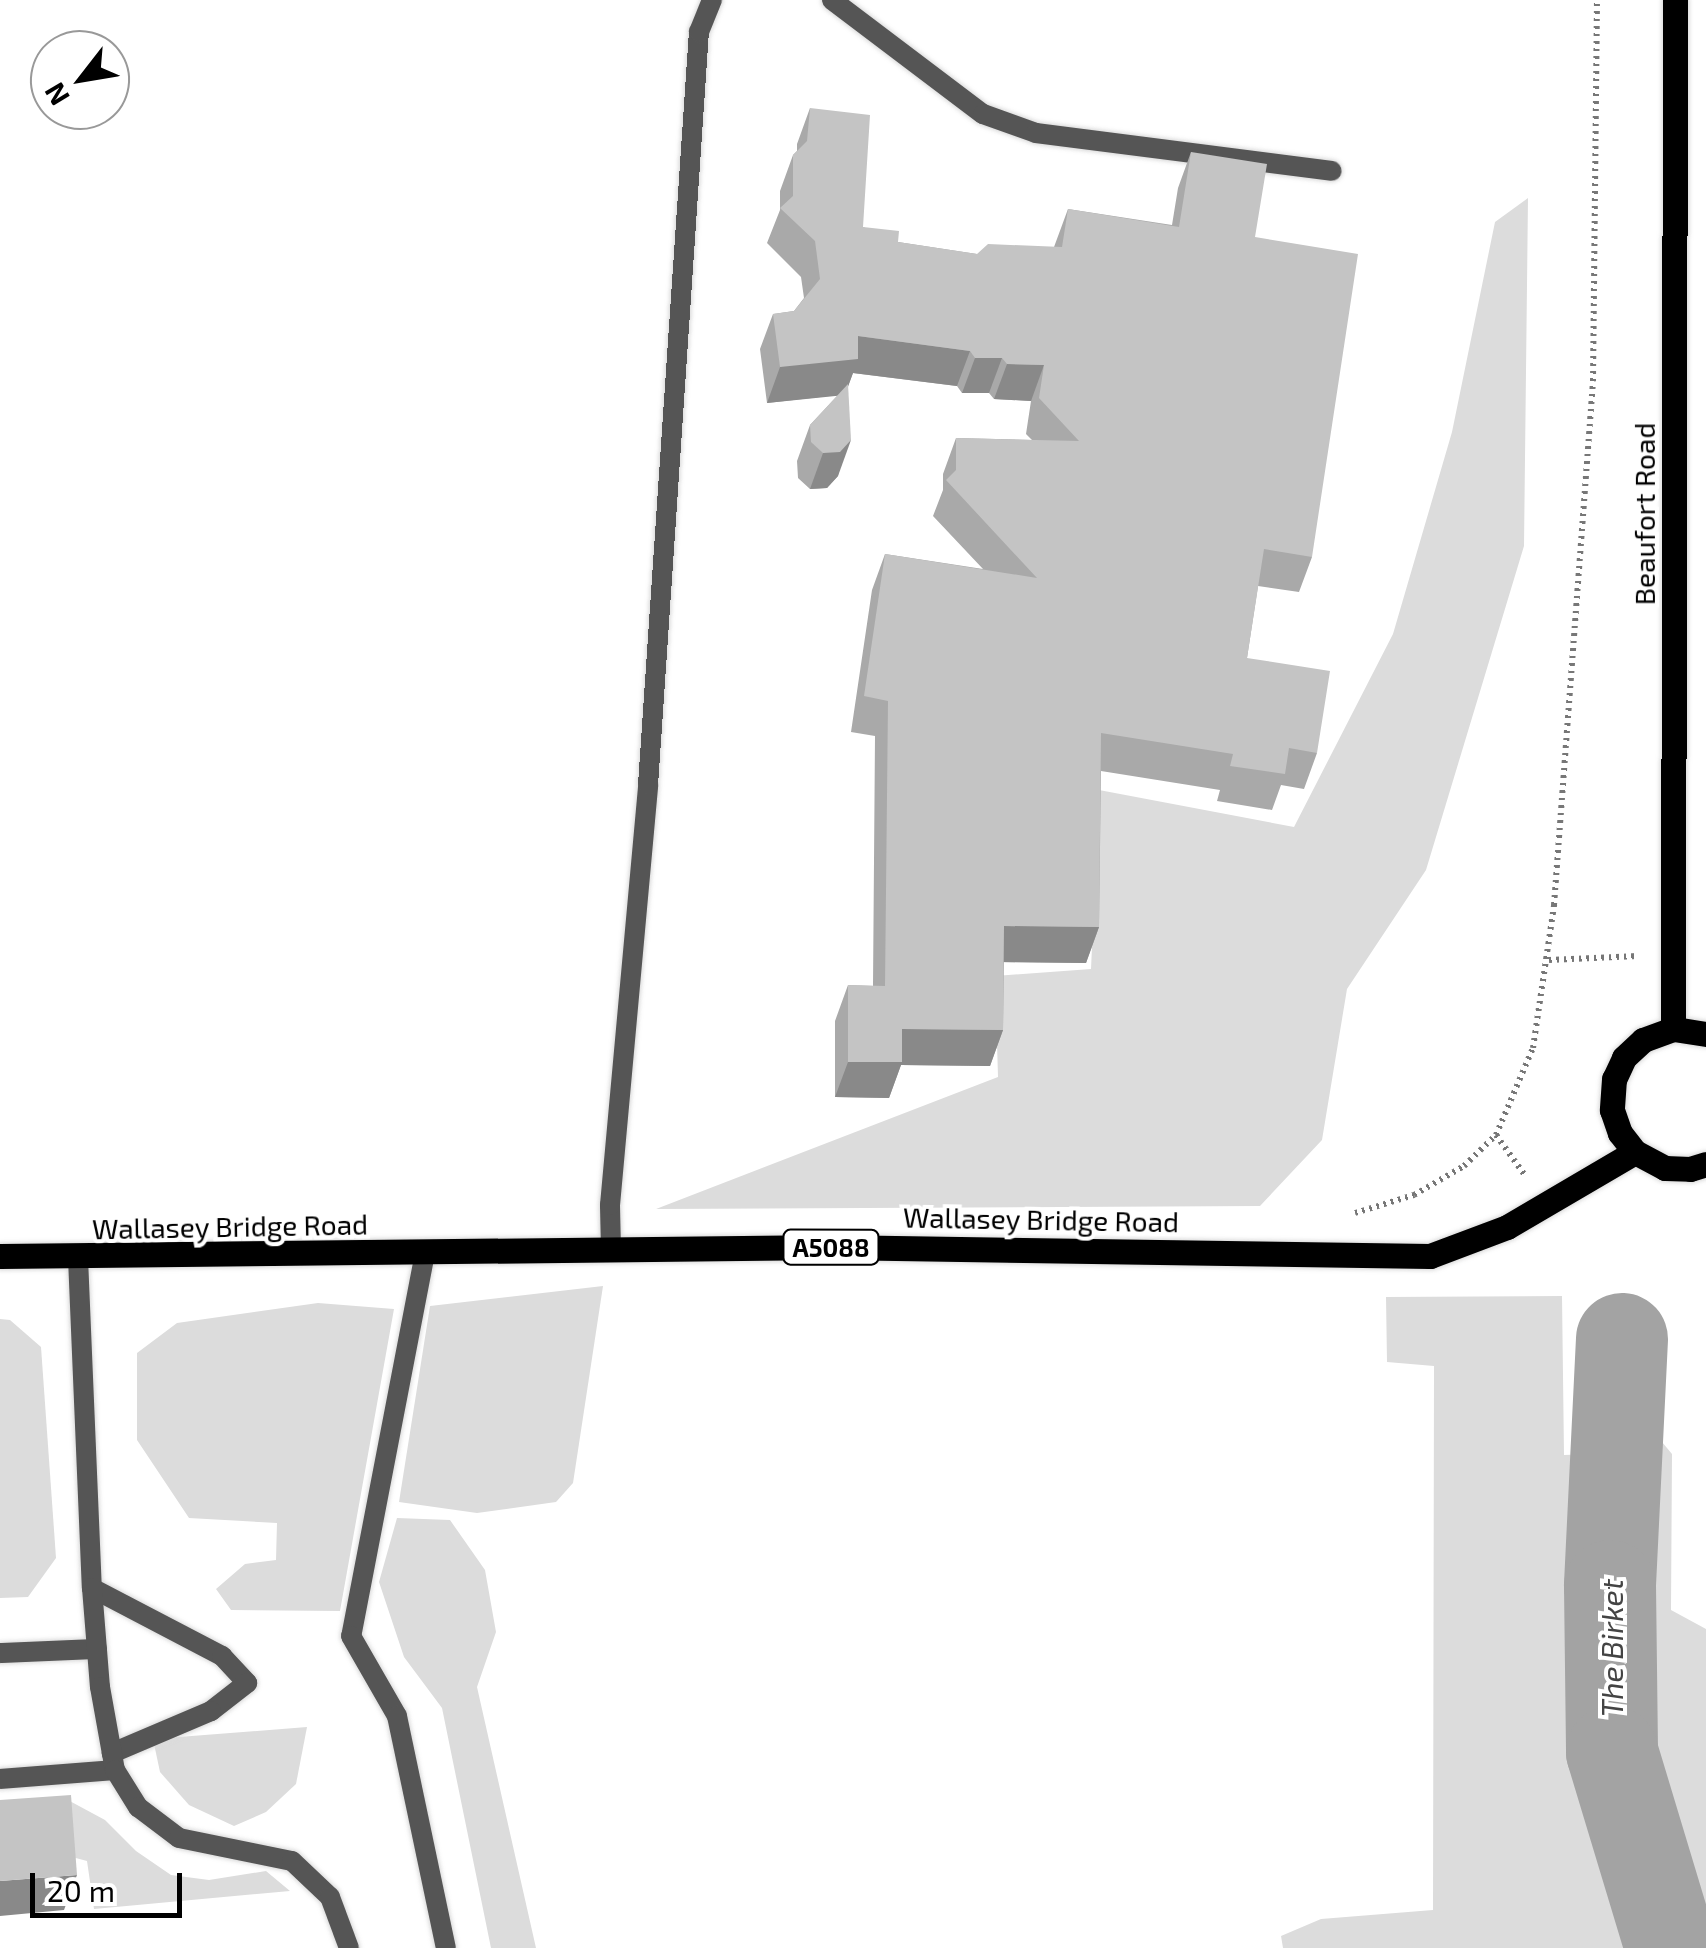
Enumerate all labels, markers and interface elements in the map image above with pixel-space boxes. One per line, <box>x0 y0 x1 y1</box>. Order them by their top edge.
north arrow <box>30 30 130 130</box>
text: N <box>36 77 76 112</box>
street label: Beaufort Road <box>1627 423 1661 605</box>
street label: Wallasey Bridge Road <box>902 1200 1180 1238</box>
street label: Wallasey Bridge Road <box>91 1207 369 1245</box>
road number: A5088 <box>781 1227 881 1267</box>
water label: The Birket <box>1593 1579 1629 1717</box>
scale bar <box>35 1853 188 1915</box>
text: 20 m <box>47 1872 115 1908</box>

